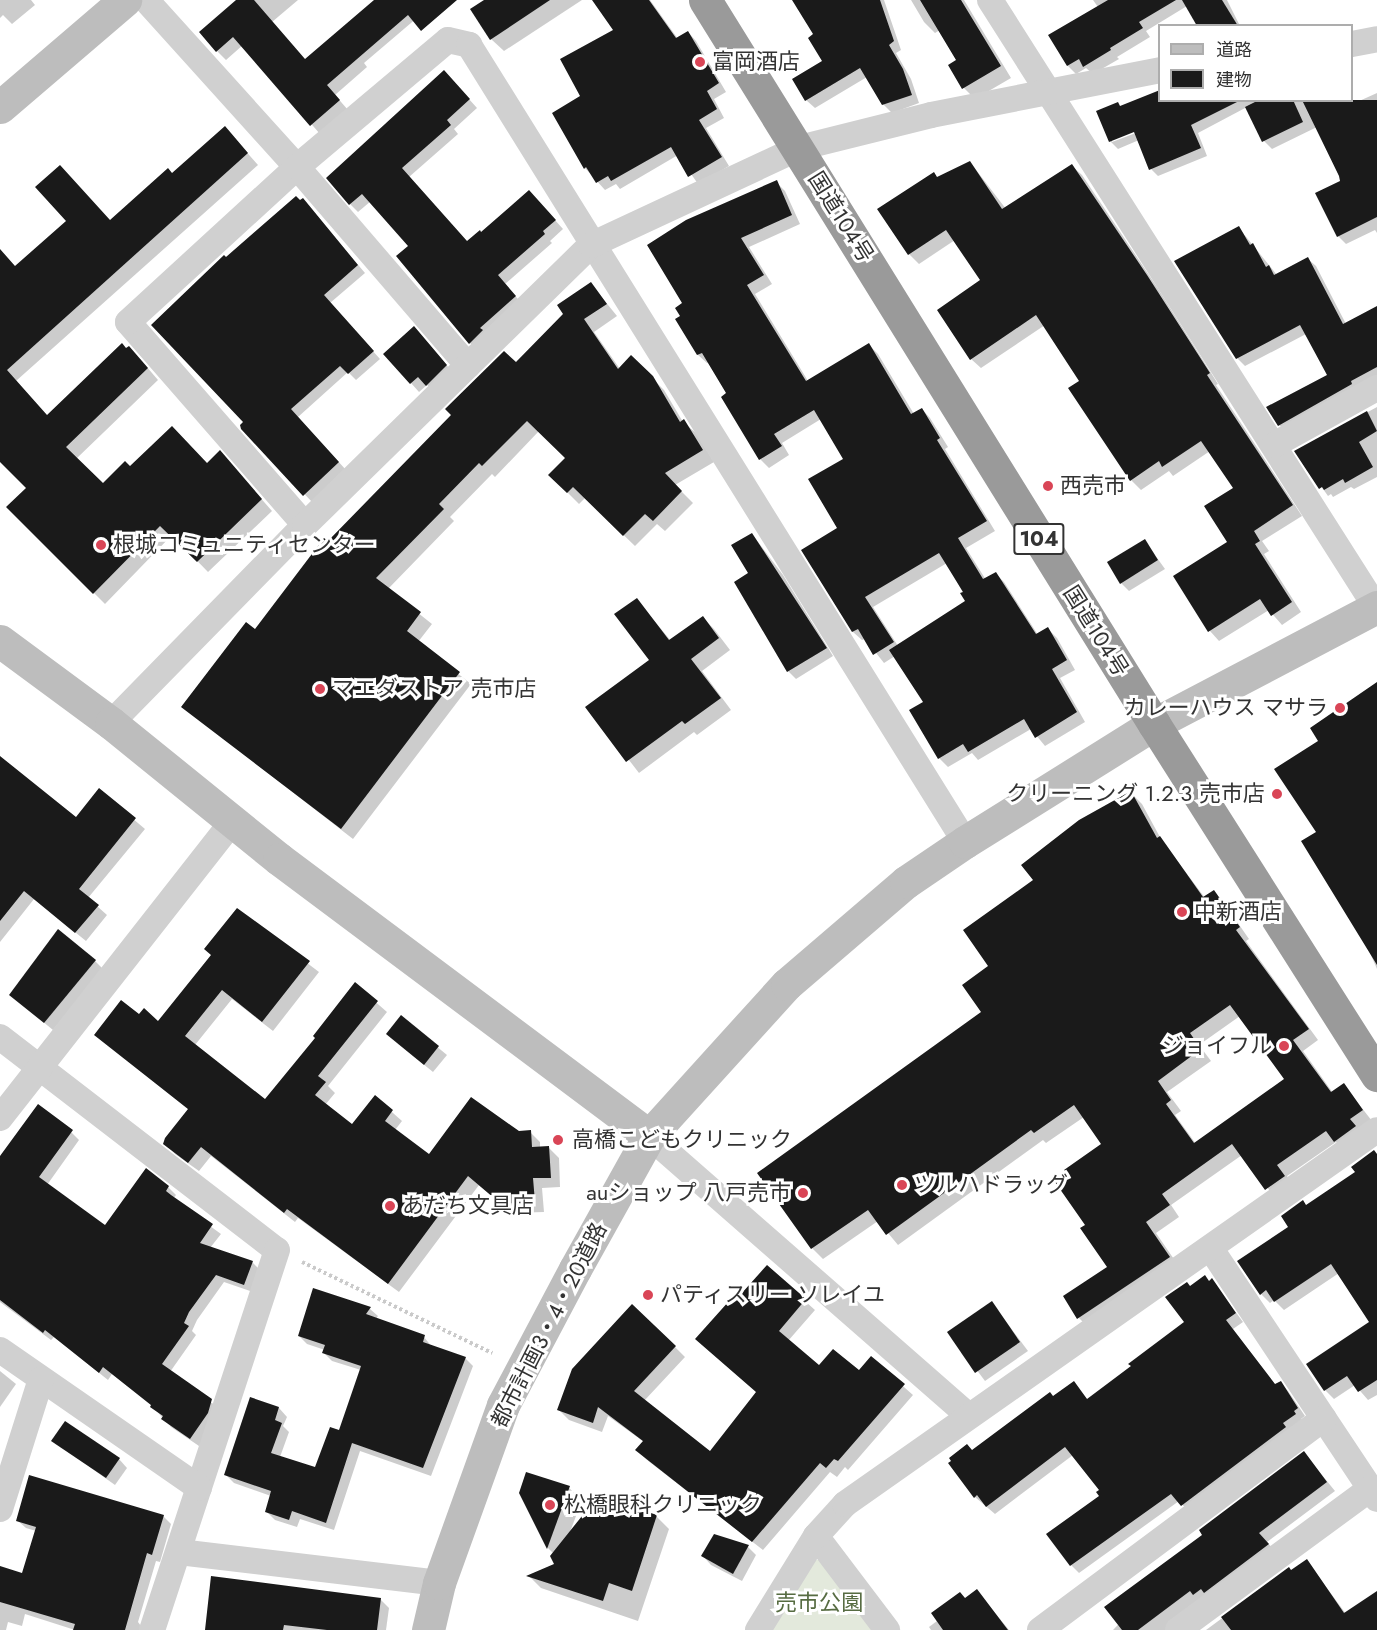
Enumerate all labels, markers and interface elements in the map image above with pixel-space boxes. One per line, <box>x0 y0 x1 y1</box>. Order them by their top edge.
legend <box>1158 24 1353 102</box>
text: 道路 <box>1216 37 1252 63</box>
place label: 富岡酒店 <box>712 49 800 75</box>
marker: 富岡酒店 <box>693 55 707 69</box>
text: 建物 <box>1216 67 1252 93</box>
street label: 国道104号 <box>803 167 879 267</box>
place label: 西売市 <box>1060 473 1126 499</box>
marker: 西売市 <box>1041 479 1055 493</box>
road number: 104 <box>1012 521 1066 557</box>
place label: 根城コミュニティセンター <box>113 532 377 558</box>
marker: 根城コミュニティセンター <box>94 538 108 552</box>
street label: 国道104号 <box>1058 581 1134 681</box>
place label: マエダストア 売市店 <box>332 676 537 702</box>
marker: マエダストア 売市店 <box>313 682 327 696</box>
place label: カレーハウス マサラ <box>1123 695 1328 721</box>
marker: カレーハウス マサラ <box>1333 701 1347 715</box>
place label: クリーニング 1.2.3 売市店 <box>1006 781 1265 807</box>
marker: クリーニング 1.2.3 売市店 <box>1270 787 1284 801</box>
place label: 中新酒店 <box>1194 899 1282 925</box>
marker: 中新酒店 <box>1175 905 1189 919</box>
place label: ジョイフル <box>1162 1033 1272 1059</box>
marker: ジョイフル <box>1277 1039 1291 1053</box>
place label: 高橋こどもクリニック <box>572 1127 792 1153</box>
marker: 高橋こどもクリニック <box>549 1131 567 1149</box>
place label: ツルハドラッグ <box>914 1172 1068 1198</box>
marker: ツルハドラッグ <box>895 1178 909 1192</box>
place label: auショップ 八戸売市 <box>586 1180 791 1206</box>
marker: auショップ 八戸売市 <box>796 1186 810 1200</box>
place label: あだち文具店 <box>402 1193 534 1219</box>
marker: あだち文具店 <box>383 1199 397 1213</box>
street label: 都市計画3・4・20道路 <box>486 1218 612 1432</box>
place label: パティスリー ソレイユ <box>660 1282 887 1308</box>
marker: パティスリー ソレイユ <box>641 1288 655 1302</box>
place label: 松橋眼科クリニック <box>564 1492 762 1518</box>
marker: 松橋眼科クリニック <box>541 1496 559 1514</box>
park label: 売市公園 <box>775 1590 863 1616</box>

